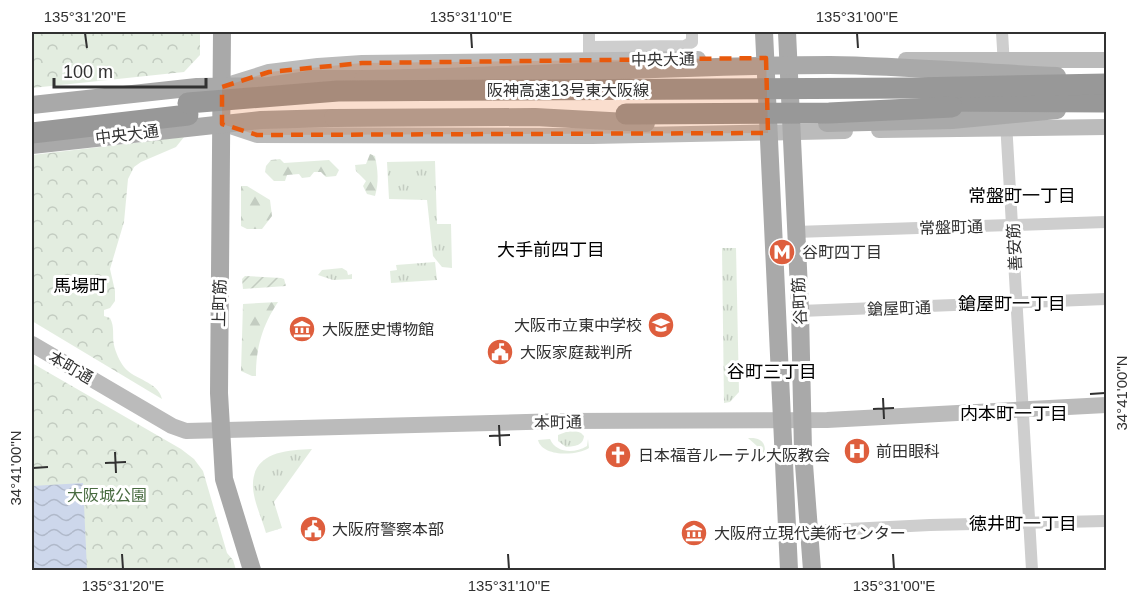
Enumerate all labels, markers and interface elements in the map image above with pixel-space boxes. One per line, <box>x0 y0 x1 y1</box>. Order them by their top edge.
text: 135°31'20"E <box>44 8 126 25</box>
text: 135°31'10"E <box>430 8 512 25</box>
text: 135°31'00"E <box>816 8 898 25</box>
street label: 中央大通 <box>631 50 695 69</box>
scale bar <box>54 51 206 89</box>
text: 100 m <box>63 62 113 82</box>
street label: 阪神高速13号東大阪線 <box>487 82 649 99</box>
street label: 中央大通 <box>94 122 160 147</box>
district label: 常盤町一丁目 <box>968 186 1076 206</box>
street label: 常盤町通 <box>919 218 983 237</box>
street label: 善安筋 <box>1005 223 1024 271</box>
metro station icon: 谷町四丁目 <box>767 237 797 267</box>
district label: 大手前四丁目 <box>497 240 605 260</box>
place label: 谷町四丁目 <box>802 244 882 261</box>
district label: 馬場町 <box>53 276 107 296</box>
street label: 谷町筋 <box>790 277 809 325</box>
street label: 上町筋 <box>211 279 228 327</box>
district label: 鎗屋町一丁目 <box>958 294 1066 314</box>
street label: 鎗屋町通 <box>867 299 931 318</box>
school or university icon: 大阪市立東中学校 <box>646 310 676 340</box>
museum icon: 大阪歴史博物館 <box>287 314 317 344</box>
place label: 大阪市立東中学校 <box>514 317 642 334</box>
place label: 大阪歴史博物館 <box>322 321 434 338</box>
public building icon: 大阪家庭裁判所 <box>485 337 515 367</box>
place label: 大阪家庭裁判所 <box>520 344 632 361</box>
street label: 本町通 <box>46 348 96 387</box>
text: 34°41'00"N <box>1113 355 1130 431</box>
district label: 谷町三丁目 <box>727 362 817 382</box>
district label: 内本町一丁目 <box>960 404 1068 424</box>
street label: 本町通 <box>534 414 582 431</box>
text: 34°41'00"N <box>7 430 24 506</box>
hospital icon: 前田眼科 <box>842 436 872 466</box>
church icon: 日本福音ルーテル大阪教会 <box>603 440 633 470</box>
place label: 前田眼科 <box>876 443 940 460</box>
place label: 日本福音ルーテル大阪教会 <box>638 447 830 464</box>
park label: 大阪城公園 <box>67 487 147 504</box>
public building icon: 大阪府警察本部 <box>298 514 328 544</box>
district label: 徳井町一丁目 <box>969 514 1077 534</box>
museum icon: 大阪府立現代美術センター <box>679 518 709 548</box>
place label: 大阪府警察本部 <box>332 521 444 538</box>
place label: 大阪府立現代美術センター <box>714 525 906 542</box>
text: 135°31'20"E <box>82 577 164 594</box>
text: 135°31'10"E <box>468 577 550 594</box>
text: 135°31'00"E <box>853 577 935 594</box>

